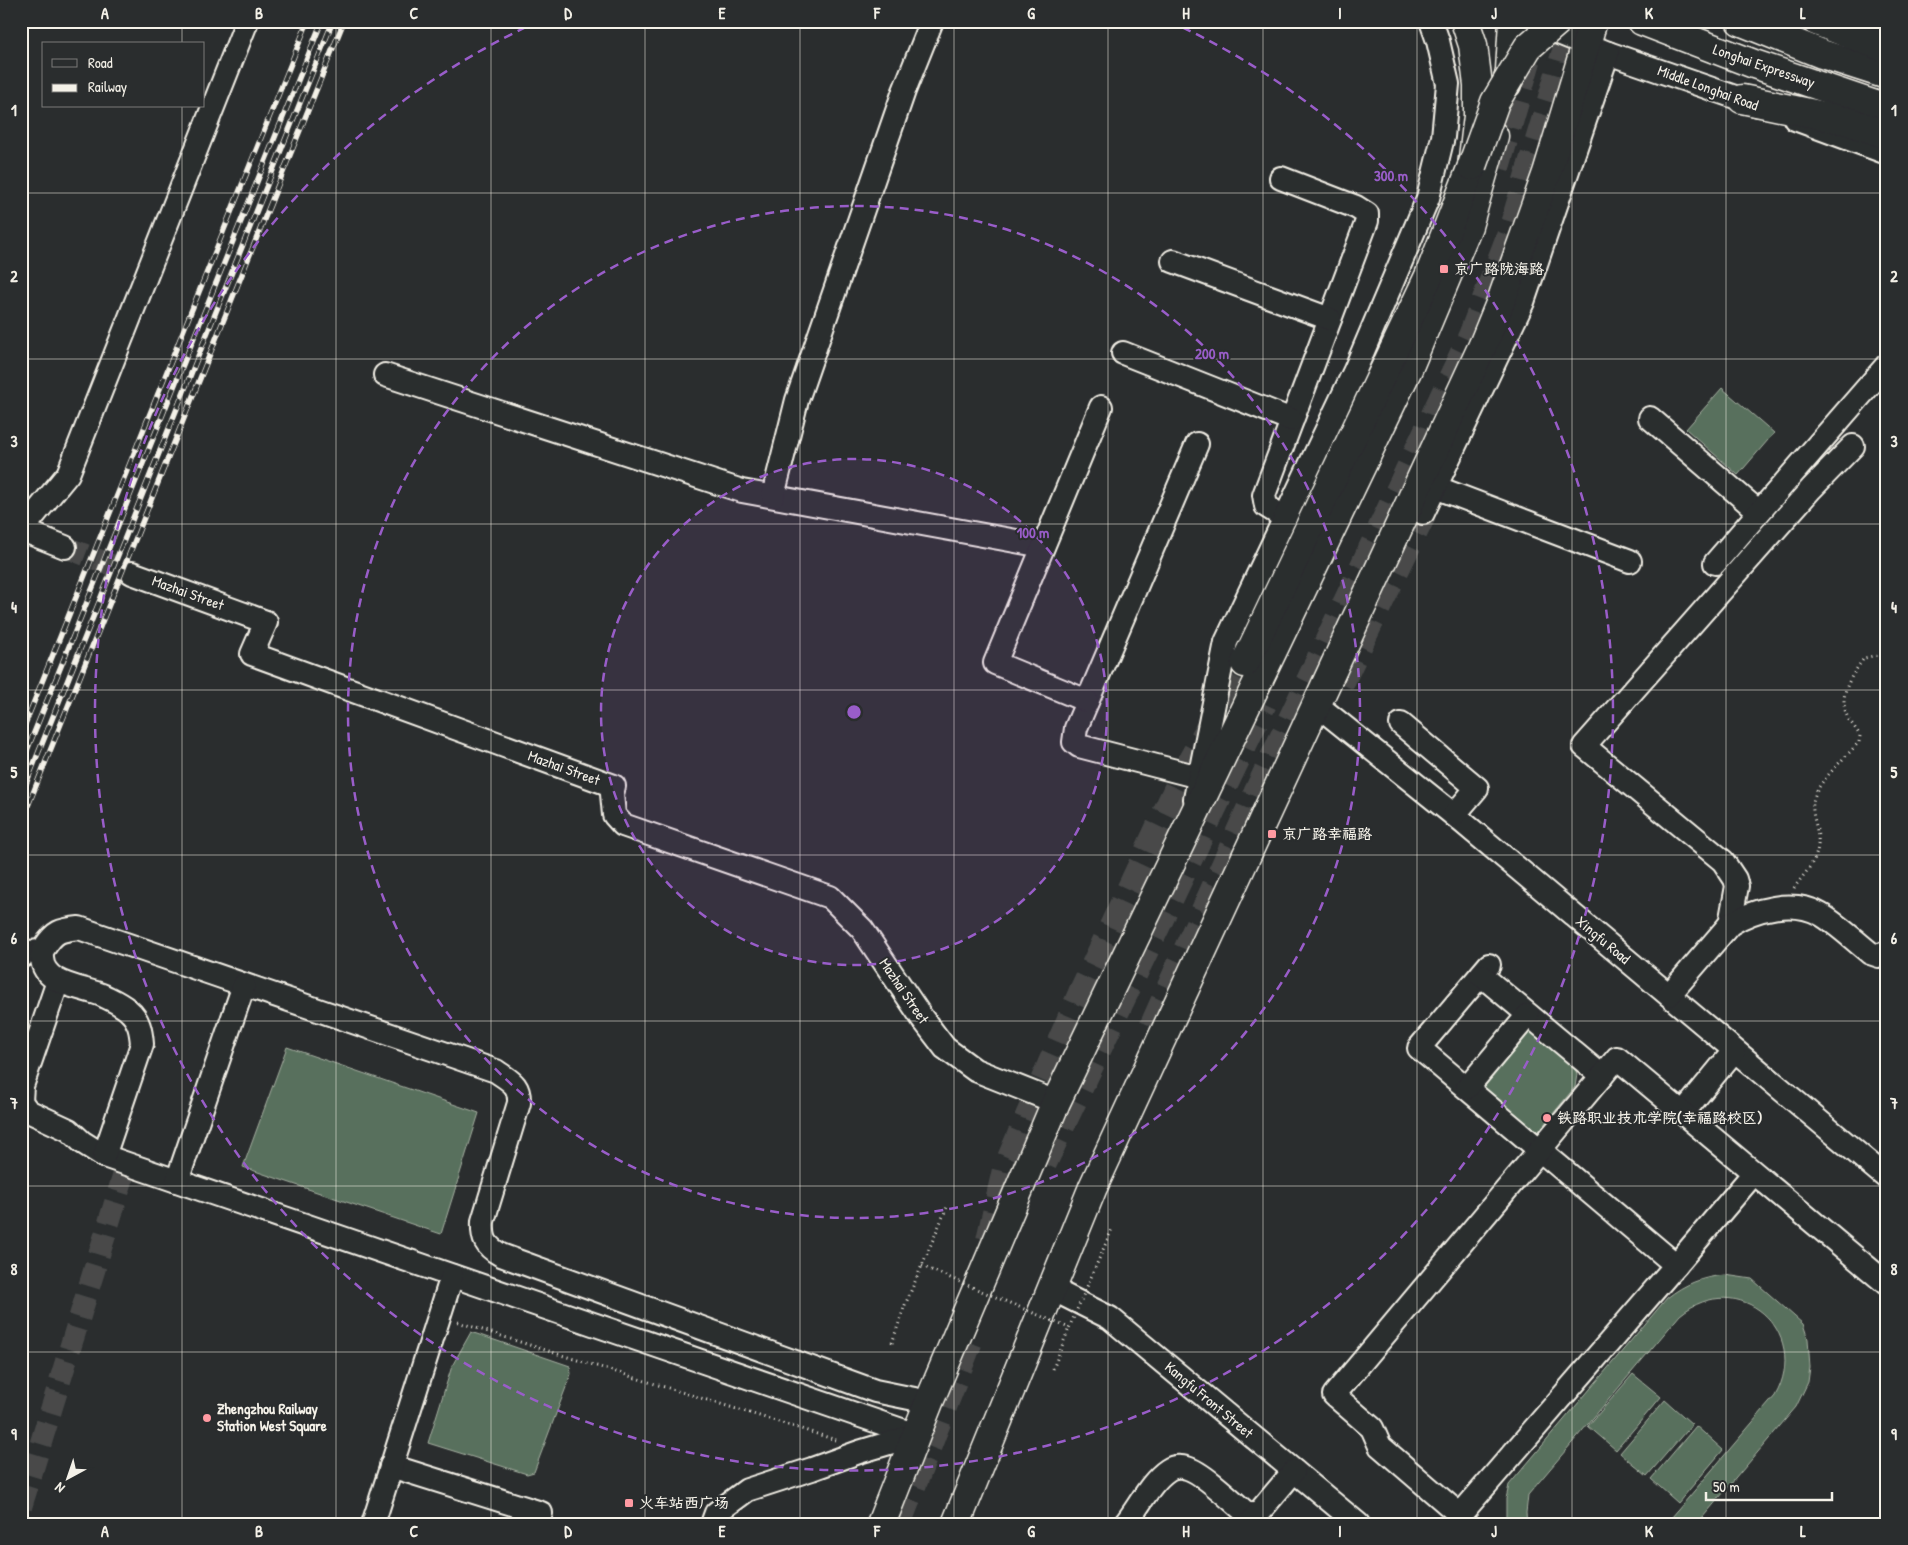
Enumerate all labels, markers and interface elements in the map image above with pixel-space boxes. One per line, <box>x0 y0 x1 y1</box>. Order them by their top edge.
text: A <box>101 2 109 24</box>
text: B <box>255 2 263 24</box>
text: C <box>410 2 419 24</box>
text: D <box>564 2 572 24</box>
text: E <box>718 2 726 24</box>
text: F <box>873 2 881 24</box>
text: G <box>1027 2 1035 24</box>
text: H <box>1182 2 1190 24</box>
text: I <box>1338 2 1342 24</box>
text: J <box>1491 2 1497 24</box>
text: K <box>1645 2 1654 24</box>
text: L <box>1800 2 1806 24</box>
street label: Longhai Expressway <box>1710 38 1818 93</box>
legend <box>42 42 205 108</box>
text: Road <box>88 52 113 73</box>
street label: Middle Longhai Road <box>1655 60 1762 116</box>
text: Railway <box>88 76 127 97</box>
text: 1 <box>11 99 17 121</box>
text: 1 <box>1891 99 1897 121</box>
text: 300 m <box>1374 165 1408 186</box>
place label: 京广路陇海路 <box>1454 258 1544 279</box>
marker: 京广路陇海路 <box>1438 263 1450 275</box>
text: 2 <box>10 265 18 287</box>
text: 2 <box>1890 265 1898 287</box>
text: 200 m <box>1195 343 1229 364</box>
text: 3 <box>10 430 18 452</box>
text: 3 <box>1890 430 1898 452</box>
text: 100 m <box>1017 522 1049 543</box>
street label: Mazhai Street <box>149 570 228 616</box>
text: 4 <box>11 596 17 618</box>
text: 4 <box>1891 596 1897 618</box>
centre of rings <box>845 703 863 721</box>
street label: Mazhai Street <box>525 745 604 791</box>
text: 5 <box>11 761 18 783</box>
text: 5 <box>1891 761 1898 783</box>
place label: 京广路幸福路 <box>1282 823 1372 844</box>
marker: 京广路幸福路 <box>1266 828 1278 840</box>
street label: Xingfu Road <box>1572 911 1635 969</box>
text: 6 <box>11 927 18 949</box>
text: 6 <box>1891 927 1898 949</box>
street label: Mazhai Street <box>875 954 935 1028</box>
text: 7 <box>9 1092 18 1114</box>
text: 7 <box>1889 1092 1898 1114</box>
place label: 铁路职业技术学院(幸福路校区) <box>1557 1107 1762 1128</box>
marker: 铁路职业技术学院(幸福路校区) <box>1541 1112 1553 1124</box>
text: 8 <box>11 1258 18 1280</box>
text: 8 <box>1891 1258 1898 1280</box>
street label: Kangfu Front Street <box>1161 1356 1259 1443</box>
place label: Zhengzhou Railway Station West Square <box>217 1398 327 1437</box>
marker: Zhengzhou Railway Station West Square <box>201 1412 213 1424</box>
text: 9 <box>11 1423 17 1445</box>
text: 9 <box>1891 1423 1897 1445</box>
north arrow <box>42 1452 92 1502</box>
scale bar <box>1706 1470 1832 1502</box>
text: 50 m <box>1713 1476 1740 1497</box>
text: N <box>50 1478 68 1498</box>
place label: 火车站西广场 <box>639 1492 729 1513</box>
marker: 火车站西广场 <box>623 1497 635 1509</box>
text: A <box>101 1520 109 1542</box>
text: B <box>255 1520 263 1542</box>
text: C <box>410 1520 419 1542</box>
text: D <box>564 1520 572 1542</box>
text: E <box>718 1520 726 1542</box>
text: F <box>873 1520 881 1542</box>
text: G <box>1027 1520 1035 1542</box>
text: H <box>1182 1520 1190 1542</box>
text: I <box>1338 1520 1342 1542</box>
text: J <box>1491 1520 1497 1542</box>
text: K <box>1645 1520 1654 1542</box>
text: L <box>1800 1520 1806 1542</box>

